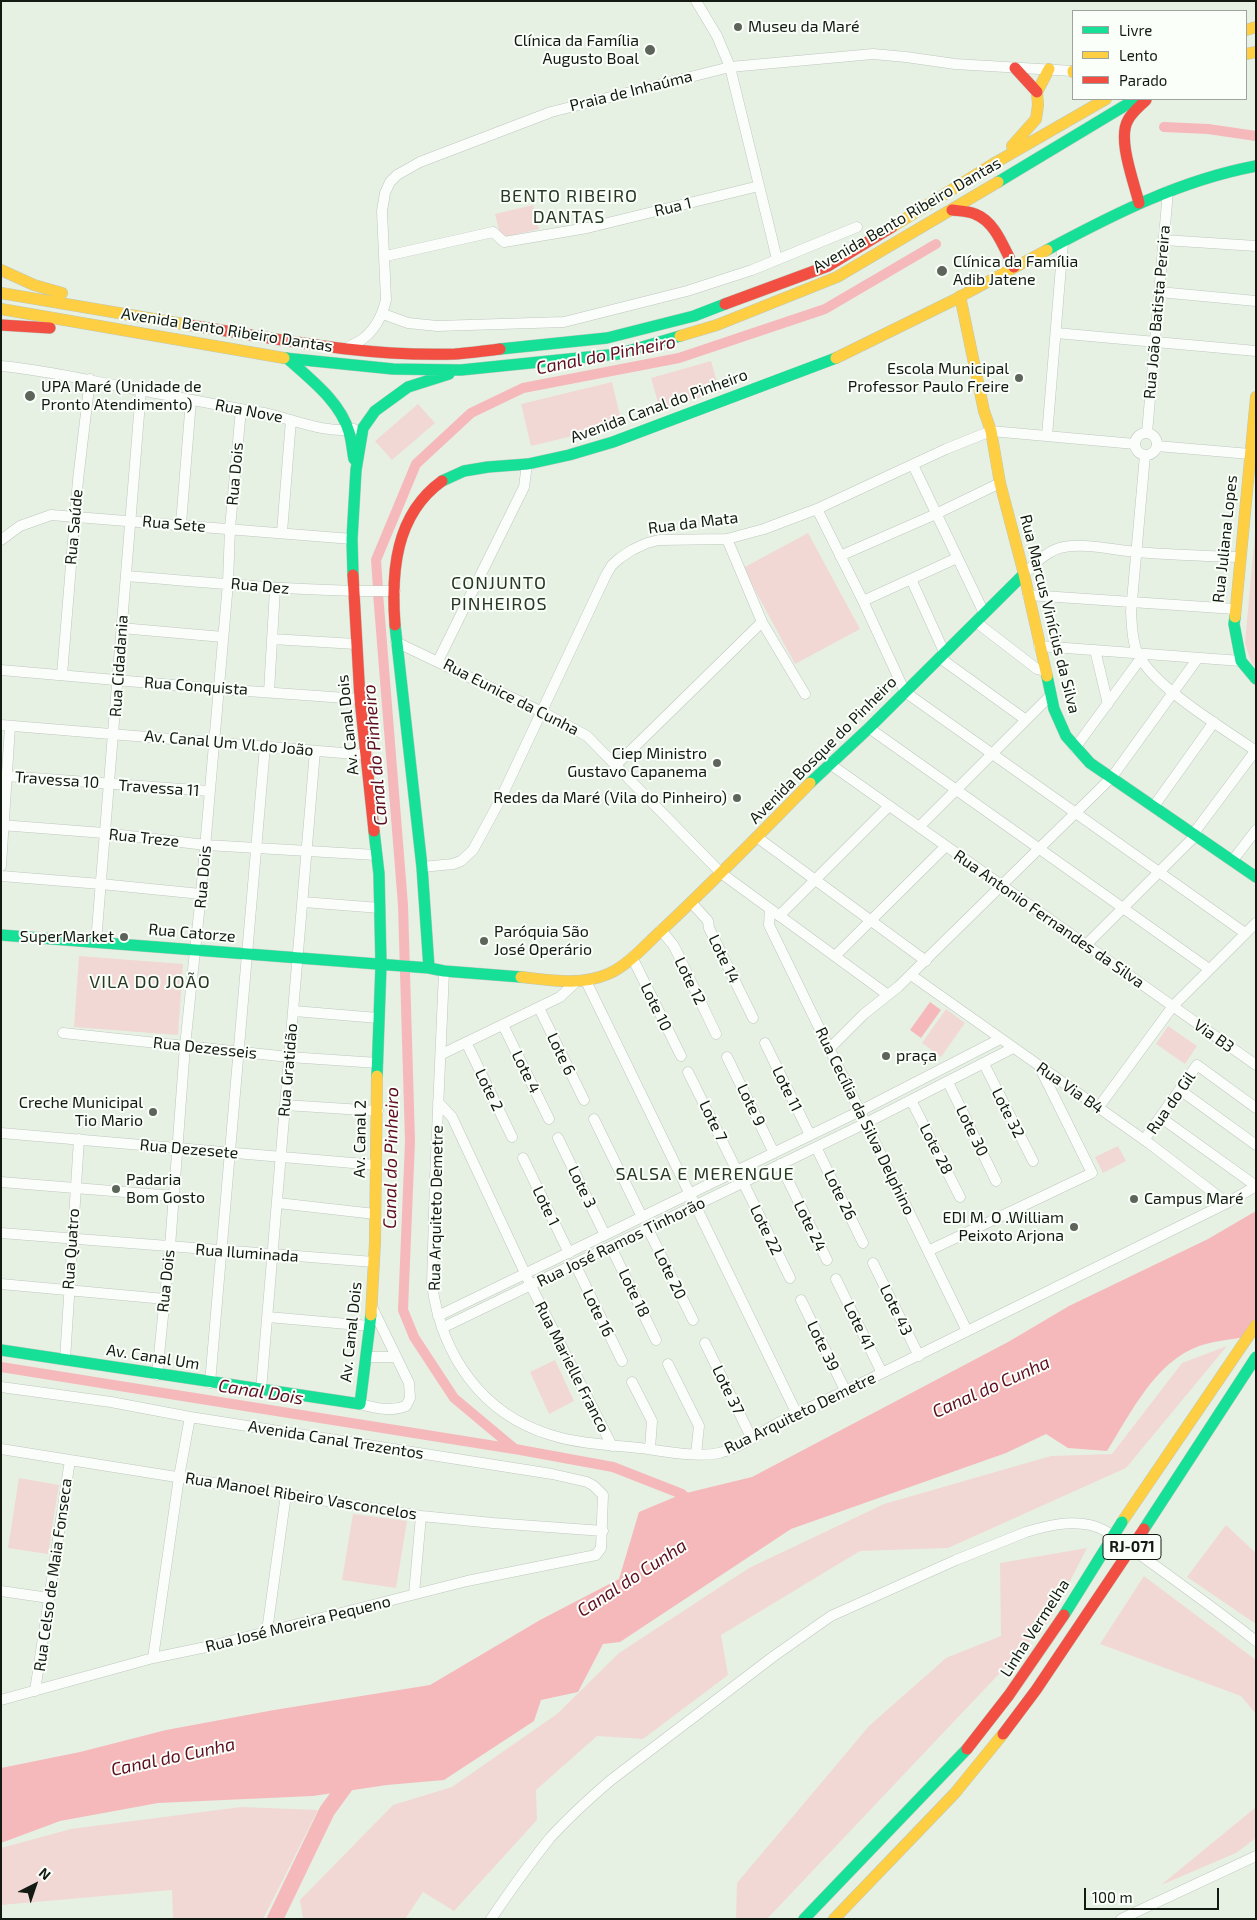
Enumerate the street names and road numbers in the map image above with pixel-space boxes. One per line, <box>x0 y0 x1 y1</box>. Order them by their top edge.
street label: Praia de Inhaúma <box>568 66 694 116</box>
street label: Avenida Bento Ribeiro Dantas <box>810 153 1004 277</box>
street label: Rua 1 <box>652 193 694 221</box>
street label: Rua João Batista Pereira <box>1140 224 1174 400</box>
street label: Avenida Bento Ribeiro Dantas <box>120 304 334 356</box>
street label: Avenida Canal do Pinheiro <box>568 365 750 447</box>
street label: Rua Nove <box>213 395 285 427</box>
street label: Rua Dois <box>223 442 247 506</box>
street label: Rua Juliana Lopes <box>1209 474 1241 604</box>
street label: Rua Saúde <box>61 488 87 566</box>
street label: Rua da Mata <box>647 508 739 538</box>
street label: Rua Sete <box>141 512 207 536</box>
street label: Rua Marcus Vinícius da Silva <box>1016 512 1084 716</box>
street label: Rua Dez <box>230 574 290 598</box>
street label: Rua Cidadania <box>106 614 132 718</box>
street label: Rua Eunice da Cunha <box>440 654 582 740</box>
street label: Avenida Bosque do Pinheiro <box>745 672 901 828</box>
street label: Rua Conquista <box>143 673 249 699</box>
street label: Av. Canal Dois <box>333 674 363 776</box>
street label: Av. Canal Um Vl.do João <box>144 726 314 760</box>
street label: Travessa 10 <box>14 767 100 793</box>
street label: Travessa 11 <box>118 776 200 800</box>
street label: Rua Treze <box>108 825 180 851</box>
street label: Rua Dois <box>191 845 215 909</box>
street label: Rua Antonio Fernandes da Silva <box>950 846 1148 992</box>
street label: Rua Catorze <box>148 920 236 946</box>
street label: Lote 14 <box>704 932 744 986</box>
street label: Lote 12 <box>670 954 710 1008</box>
street label: Lote 10 <box>636 980 676 1034</box>
street label: Via B3 <box>1190 1015 1238 1057</box>
street label: Rua Gratidão <box>274 1022 302 1118</box>
street label: Rua Cecília da Silva Delphino <box>811 1024 919 1218</box>
street label: Lote 6 <box>543 1030 579 1078</box>
street label: Rua Dezesseis <box>152 1033 258 1063</box>
street label: Lote 4 <box>507 1047 545 1097</box>
street label: Rua Via B4 <box>1033 1058 1107 1118</box>
street label: Lote 11 <box>768 1063 806 1115</box>
street label: Lote 2 <box>471 1066 507 1114</box>
street label: Rua do Gil <box>1143 1068 1199 1138</box>
street label: Lote 9 <box>733 1081 769 1129</box>
street label: Lote 32 <box>987 1085 1029 1141</box>
street label: Lote 7 <box>695 1097 731 1145</box>
street label: Av. Canal 2 <box>350 1100 370 1178</box>
street label: Lote 30 <box>952 1102 992 1160</box>
street label: Lote 28 <box>915 1120 957 1178</box>
street label: Rua Arquiteto Demetre <box>425 1125 447 1291</box>
street label: Rua Dezesete <box>139 1135 239 1163</box>
street label: Lote 3 <box>564 1163 600 1211</box>
street label: Lote 26 <box>820 1167 860 1223</box>
street label: Lote 1 <box>528 1183 564 1229</box>
street label: Rua José Ramos Tinhorão <box>534 1193 708 1291</box>
street label: Lote 24 <box>789 1197 831 1255</box>
street label: Lote 22 <box>746 1202 786 1258</box>
street label: Rua Quatro <box>59 1208 83 1290</box>
street label: Rua Iluminada <box>195 1240 299 1266</box>
street label: Lote 20 <box>650 1245 690 1303</box>
street label: Rua Dois <box>153 1249 179 1313</box>
street label: Lote 18 <box>614 1266 654 1320</box>
street label: Av. Canal Dois <box>336 1281 366 1383</box>
street label: Lote 43 <box>875 1281 917 1339</box>
street label: Lote 16 <box>578 1286 618 1340</box>
street label: Rua Marielle Franco <box>531 1298 613 1436</box>
street label: Lote 41 <box>839 1299 879 1353</box>
street label: Lote 39 <box>803 1318 843 1374</box>
street label: Av. Canal Um <box>105 1340 201 1374</box>
street label: Lote 37 <box>708 1362 748 1418</box>
street label: Rua Arquiteto Demetre <box>721 1368 879 1458</box>
street label: Avenida Canal Trezentos <box>247 1417 425 1463</box>
street label: Rua Manoel Ribeiro Vasconcelos <box>184 1468 418 1524</box>
street label: Rua Celso de Maia Fonseca <box>30 1477 76 1673</box>
road number: RJ-071 <box>1103 1534 1161 1560</box>
street label: Linha Vermelha <box>996 1576 1074 1680</box>
street label: Rua José Moreira Pequeno <box>204 1592 392 1656</box>

